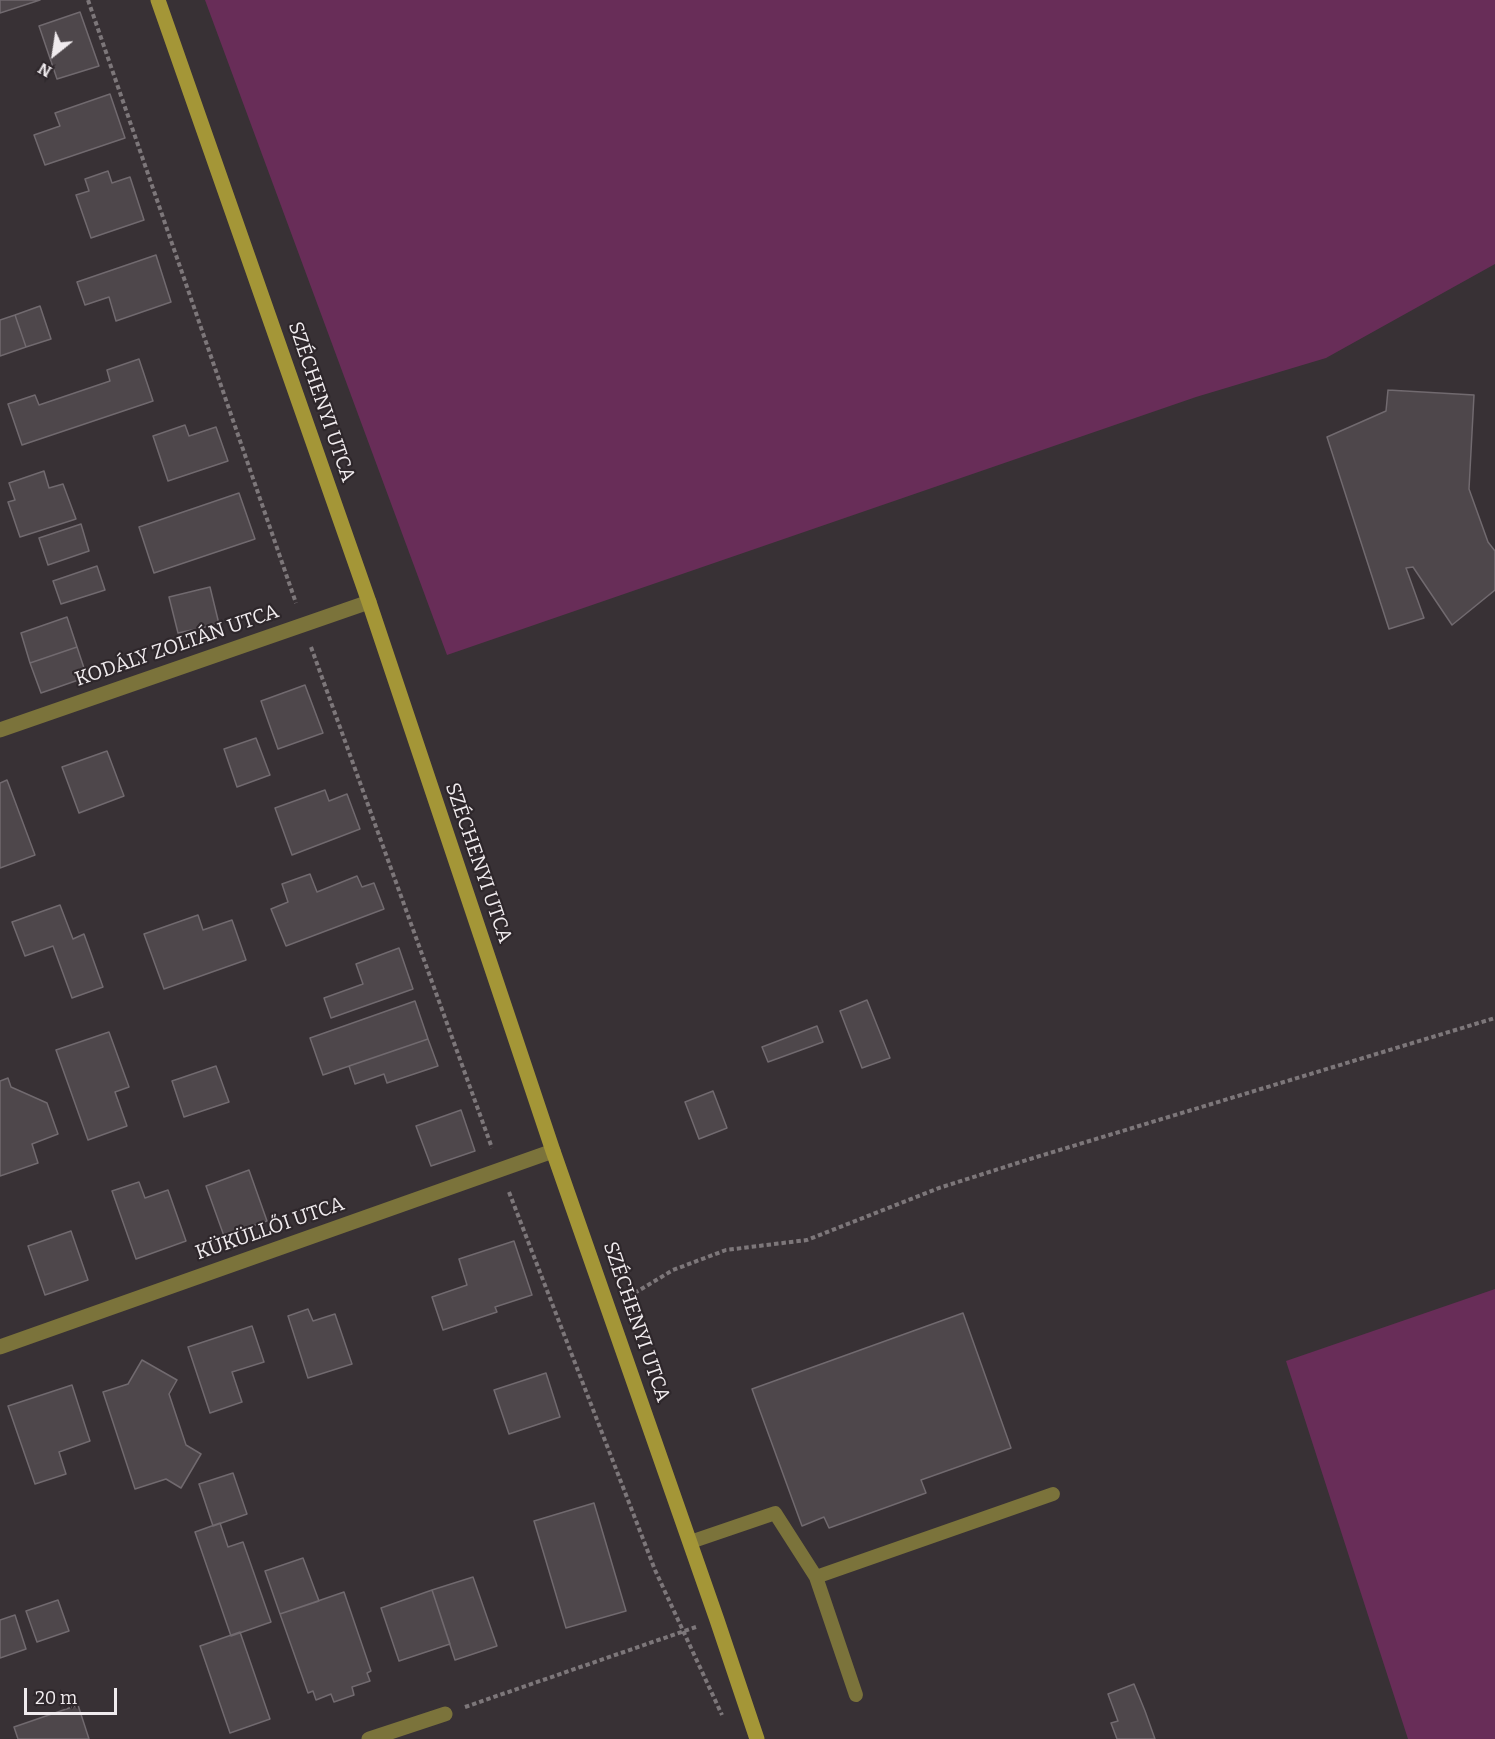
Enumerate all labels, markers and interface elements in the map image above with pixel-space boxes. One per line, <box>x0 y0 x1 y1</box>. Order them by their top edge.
north arrow <box>24 24 84 84</box>
text: N <box>35 59 55 81</box>
street label: SZÉCHENYI UTCA <box>282 319 360 485</box>
street label: KODÁLY ZOLTÁN UTCA <box>72 600 282 692</box>
street label: SZÉCHENYI UTCA <box>439 780 517 946</box>
street label: KÜKÜLLŐI UTCA <box>193 1192 347 1266</box>
street label: SZÉCHENYI UTCA <box>597 1239 675 1405</box>
scale bar <box>27 1676 120 1714</box>
text: 20 m <box>35 1687 77 1709</box>

